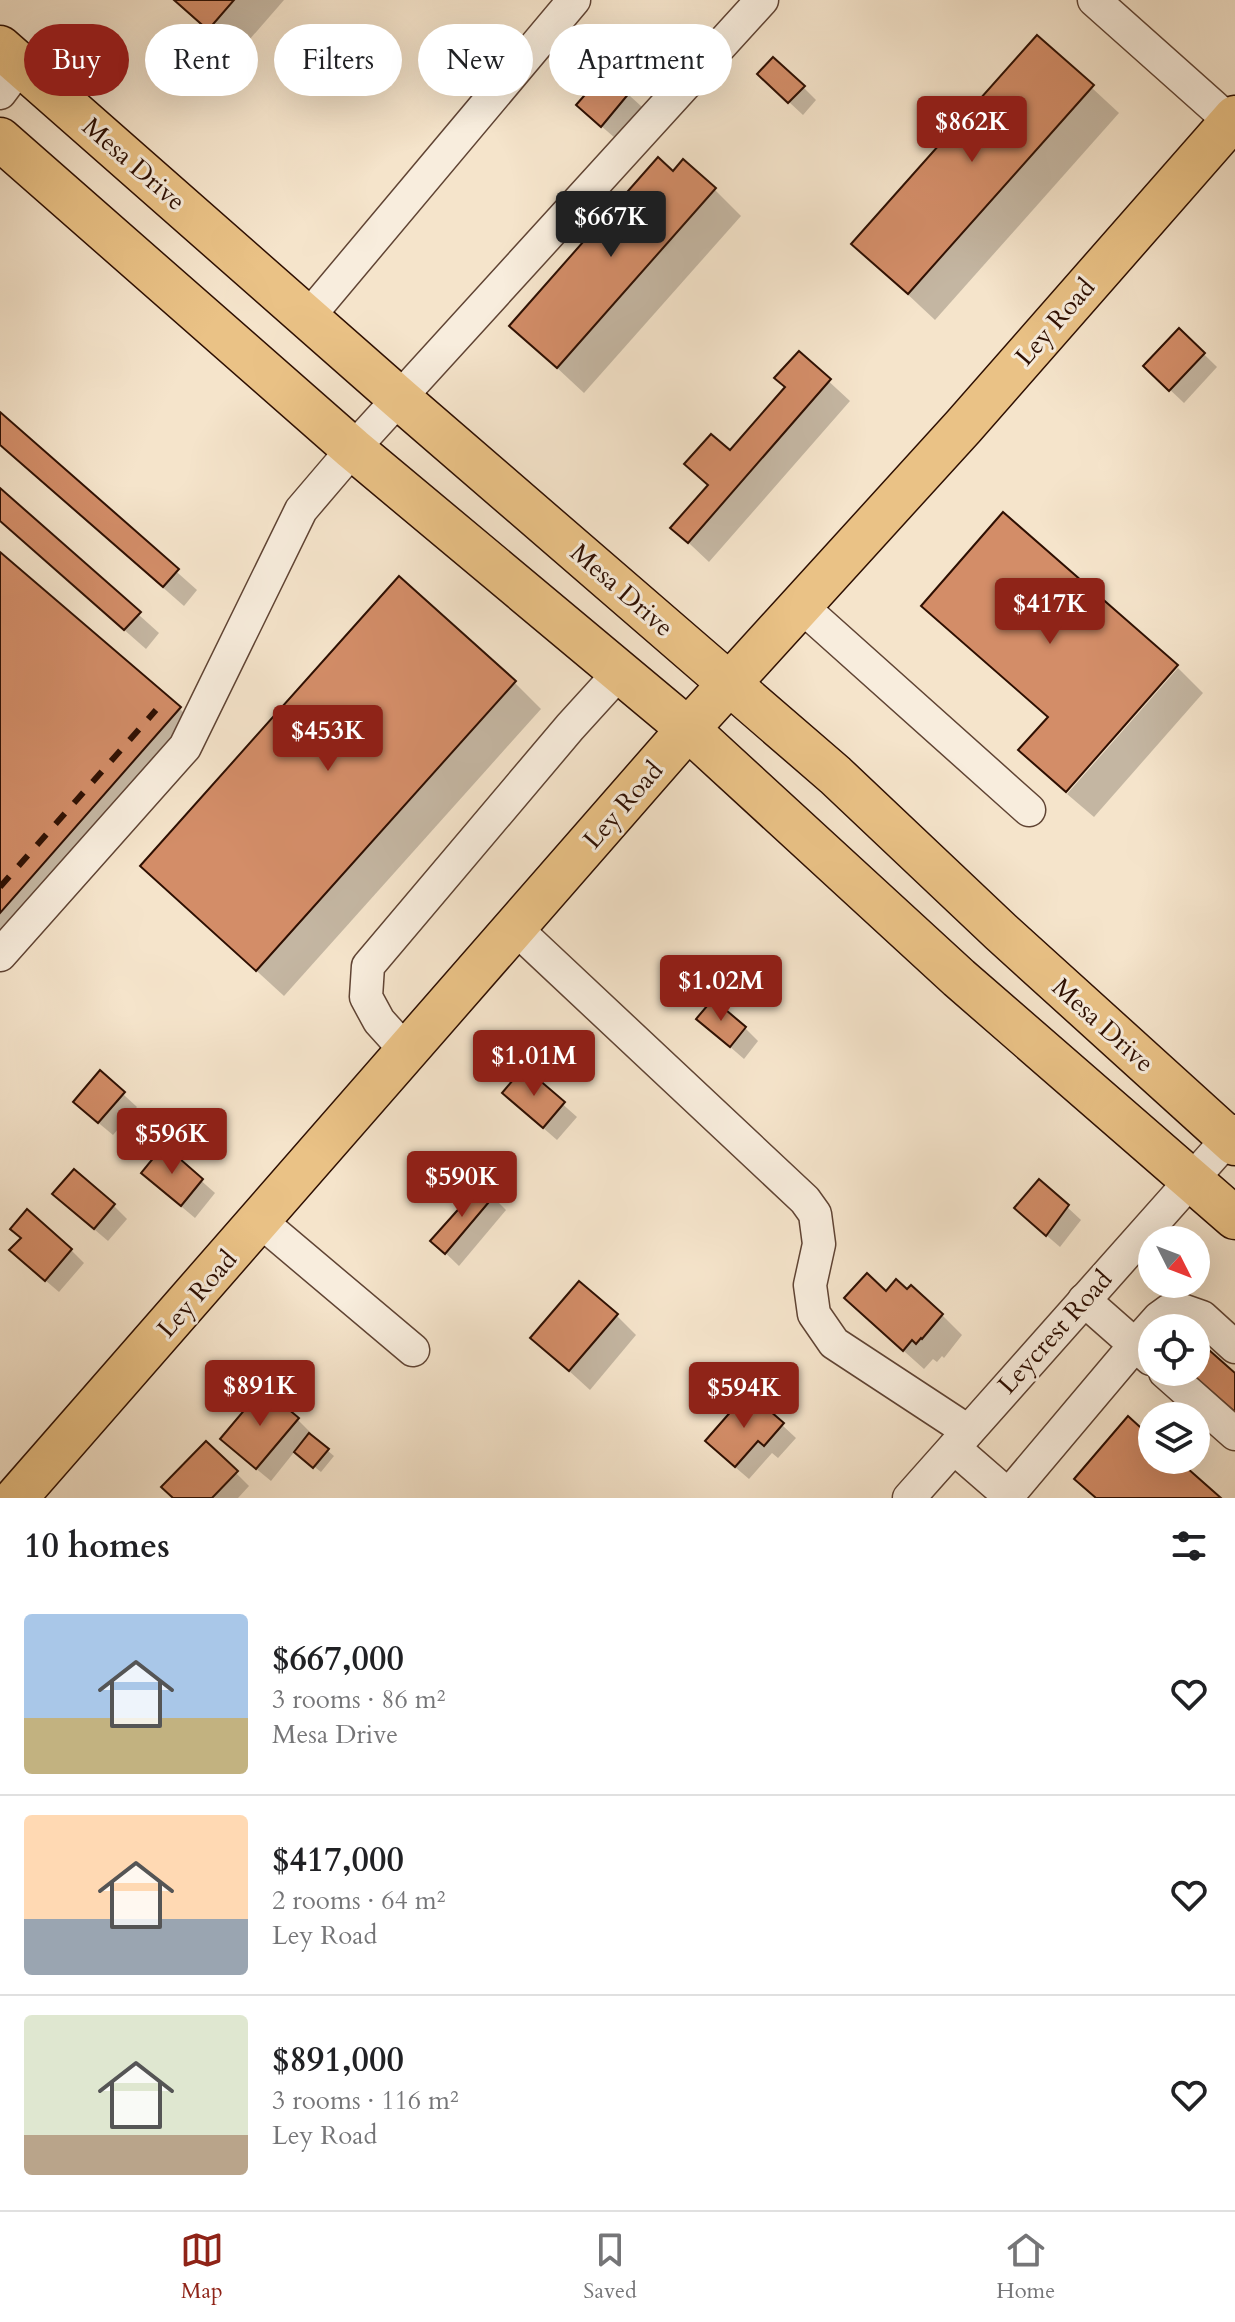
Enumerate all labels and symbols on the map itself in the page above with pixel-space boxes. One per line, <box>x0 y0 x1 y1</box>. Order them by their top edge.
pin: $862K <box>916 96 1028 164</box>
street label: Mesa Drive <box>75 109 193 219</box>
pin: $667K <box>555 191 667 259</box>
street label: Ley Road <box>1007 271 1103 373</box>
street label: Mesa Drive <box>563 535 681 645</box>
pin: $417K <box>994 578 1106 646</box>
pin: $453K <box>272 705 384 773</box>
street label: Ley Road <box>575 754 671 856</box>
pin: $1.02M <box>656 955 786 1023</box>
street label: Mesa Drive <box>1044 970 1162 1080</box>
pin: $1.01M <box>469 1030 599 1098</box>
pin: $596K <box>116 1108 228 1176</box>
pin: $590K <box>406 1151 518 1219</box>
north arrow <box>1138 1226 1210 1298</box>
street label: Ley Road <box>149 1243 245 1345</box>
street label: Leycrest Road <box>990 1262 1120 1401</box>
pin: $891K <box>204 1360 316 1428</box>
pin: $594K <box>688 1362 800 1430</box>

